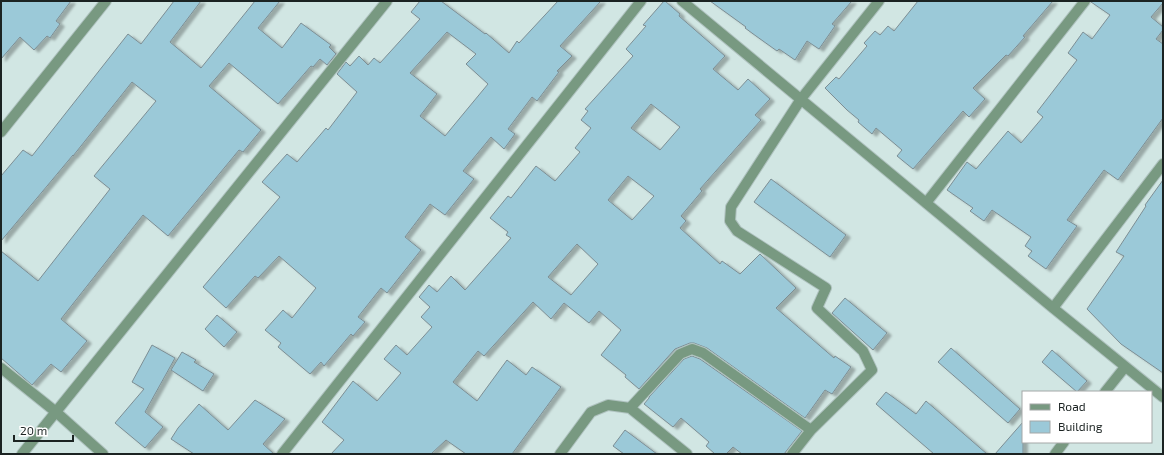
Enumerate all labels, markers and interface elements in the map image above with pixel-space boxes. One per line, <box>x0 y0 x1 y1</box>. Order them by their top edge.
legend <box>1022 391 1152 443</box>
text: Road <box>1058 399 1086 413</box>
scale bar <box>14 417 73 443</box>
text: Building <box>1058 419 1103 433</box>
text: 20 m <box>20 423 47 437</box>

